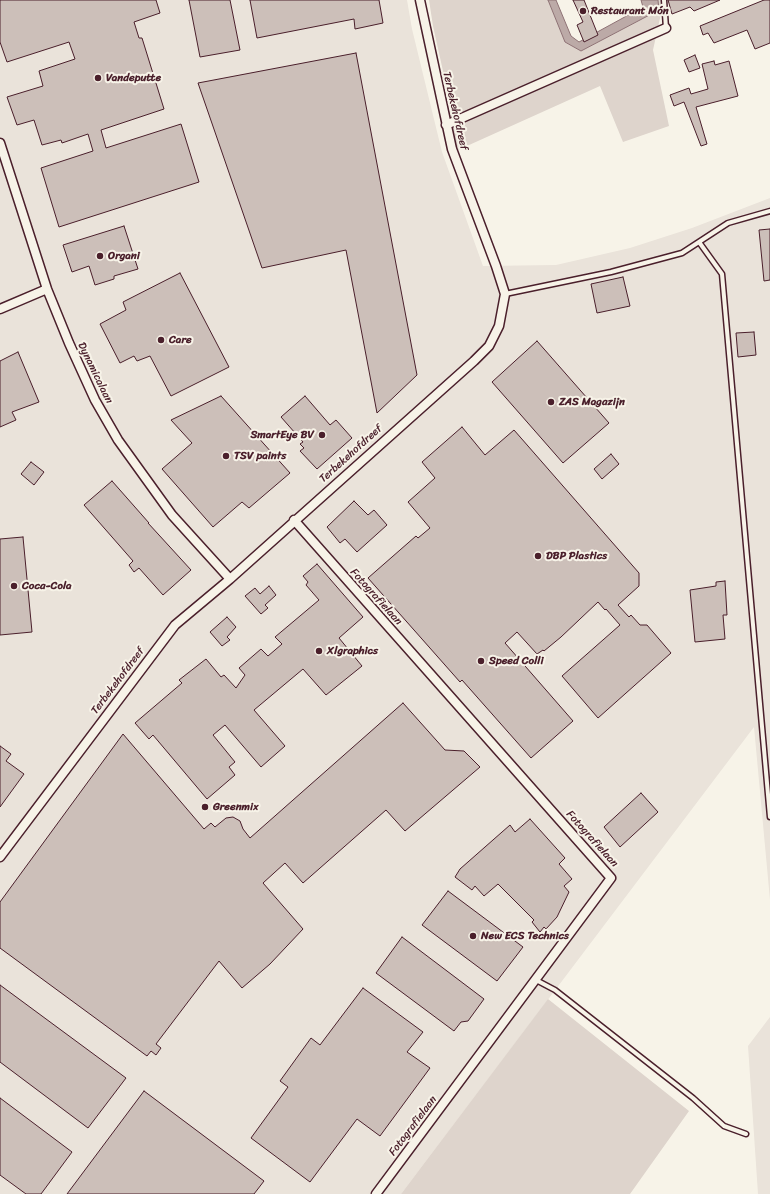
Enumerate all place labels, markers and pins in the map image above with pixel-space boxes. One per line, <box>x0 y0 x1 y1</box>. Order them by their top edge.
place label: Restaurant Món <box>591 4 669 18</box>
marker: Restaurant Món <box>578 6 588 16</box>
place label: Vandeputte <box>106 71 161 85</box>
marker: Vandeputte <box>93 73 103 83</box>
place label: Organi <box>108 249 140 263</box>
marker: Organi <box>95 251 105 261</box>
place label: Care <box>169 333 192 347</box>
marker: Care <box>156 335 166 345</box>
place label: ZAS Magazijn <box>559 395 625 409</box>
marker: ZAS Magazijn <box>546 397 556 407</box>
place label: SmartEye BV <box>250 428 314 442</box>
marker: SmartEye BV <box>317 430 327 440</box>
place label: TSV paints <box>234 449 286 463</box>
marker: TSV paints <box>221 451 231 461</box>
place label: DBP Plastics <box>546 549 607 563</box>
marker: DBP Plastics <box>533 551 543 561</box>
place label: Coca-Cola <box>22 579 72 593</box>
marker: Coca-Cola <box>9 581 19 591</box>
place label: Xlgraphics <box>327 644 378 658</box>
marker: Xlgraphics <box>314 646 324 656</box>
place label: Speed Colli <box>489 654 543 668</box>
marker: Speed Colli <box>476 656 486 666</box>
place label: Greenmix <box>213 800 259 814</box>
marker: Greenmix <box>200 802 210 812</box>
place label: New ECS Technics <box>481 929 569 943</box>
marker: New ECS Technics <box>468 931 478 941</box>

